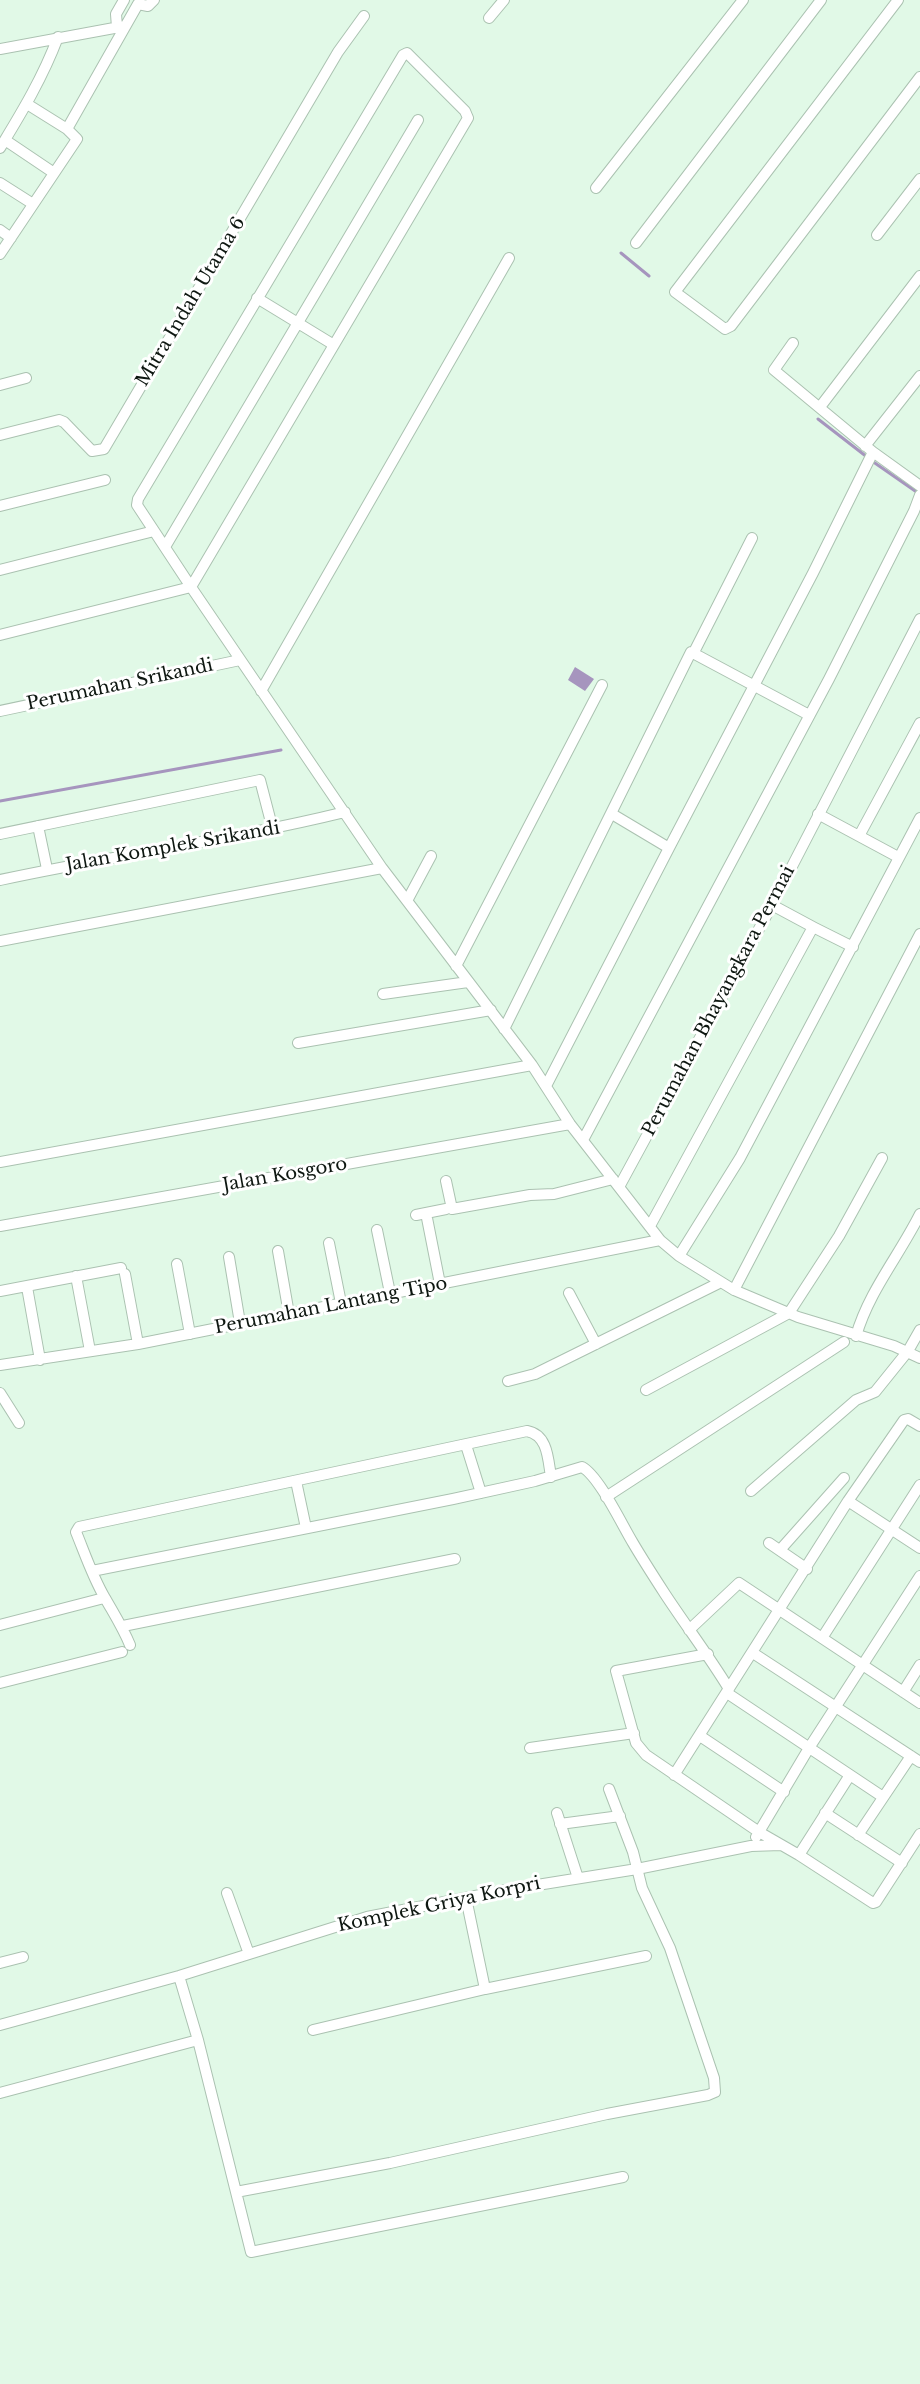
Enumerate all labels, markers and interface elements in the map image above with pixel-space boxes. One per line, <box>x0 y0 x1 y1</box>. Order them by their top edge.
street label: Mitra Indah Utama 6 <box>132 213 250 391</box>
street label: Perumahan Srikandi <box>25 655 215 715</box>
street label: Jalan Komplek Srikandi <box>64 818 282 876</box>
street label: Perumahan Bhayangkara Permai <box>638 862 800 1140</box>
street label: Jalan Kosgoro <box>221 1153 349 1197</box>
street label: Perumahan Lantang Tipo <box>213 1273 449 1339</box>
street label: Komplek Griya Korpri <box>336 1873 542 1937</box>

